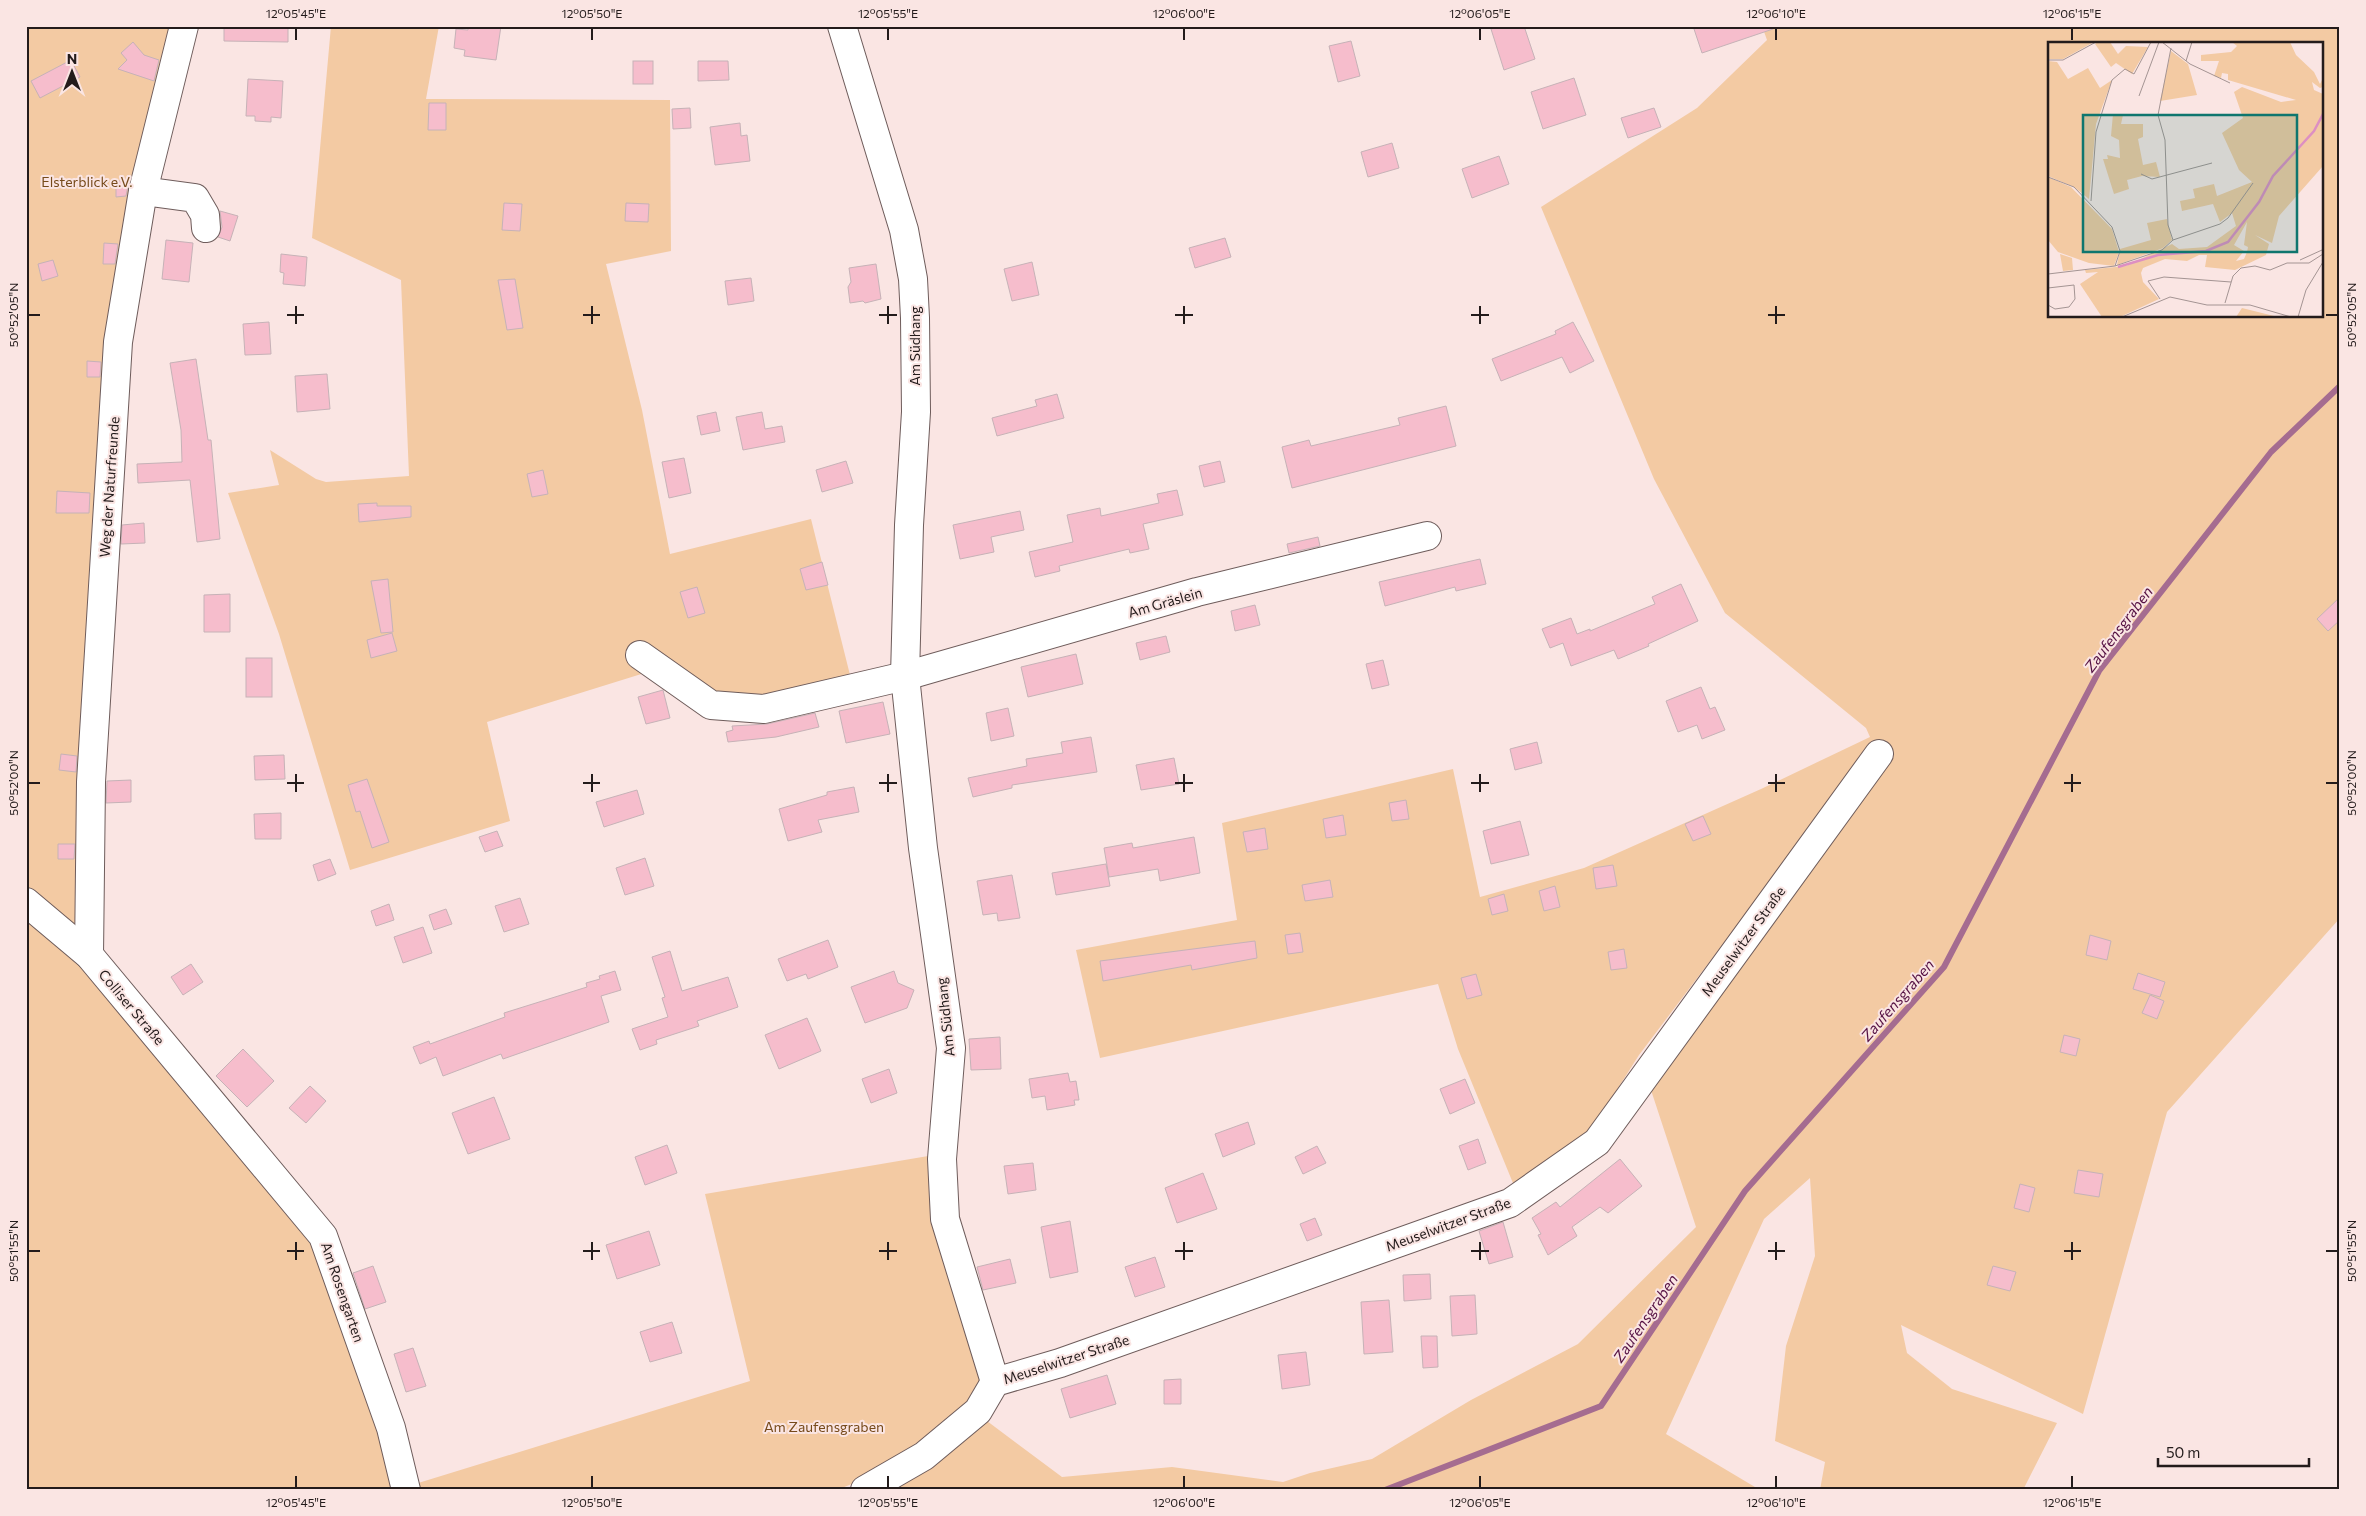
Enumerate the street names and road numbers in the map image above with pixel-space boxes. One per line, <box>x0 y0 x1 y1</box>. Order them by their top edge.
street label: Am Südhang <box>906 306 923 386</box>
street label: Weg der Naturfreunde <box>96 416 122 558</box>
street label: Am Gräslein <box>1126 583 1204 621</box>
street label: Meuselwitzer Straße <box>1697 883 1789 999</box>
street label: Colliser Straße <box>96 966 168 1048</box>
street label: Am Südhang <box>932 976 958 1057</box>
street label: Meuselwitzer Straße <box>1383 1194 1513 1254</box>
street label: Am Rosengarten <box>318 1240 368 1344</box>
street label: Meuselwitzer Straße <box>1001 1331 1131 1387</box>

